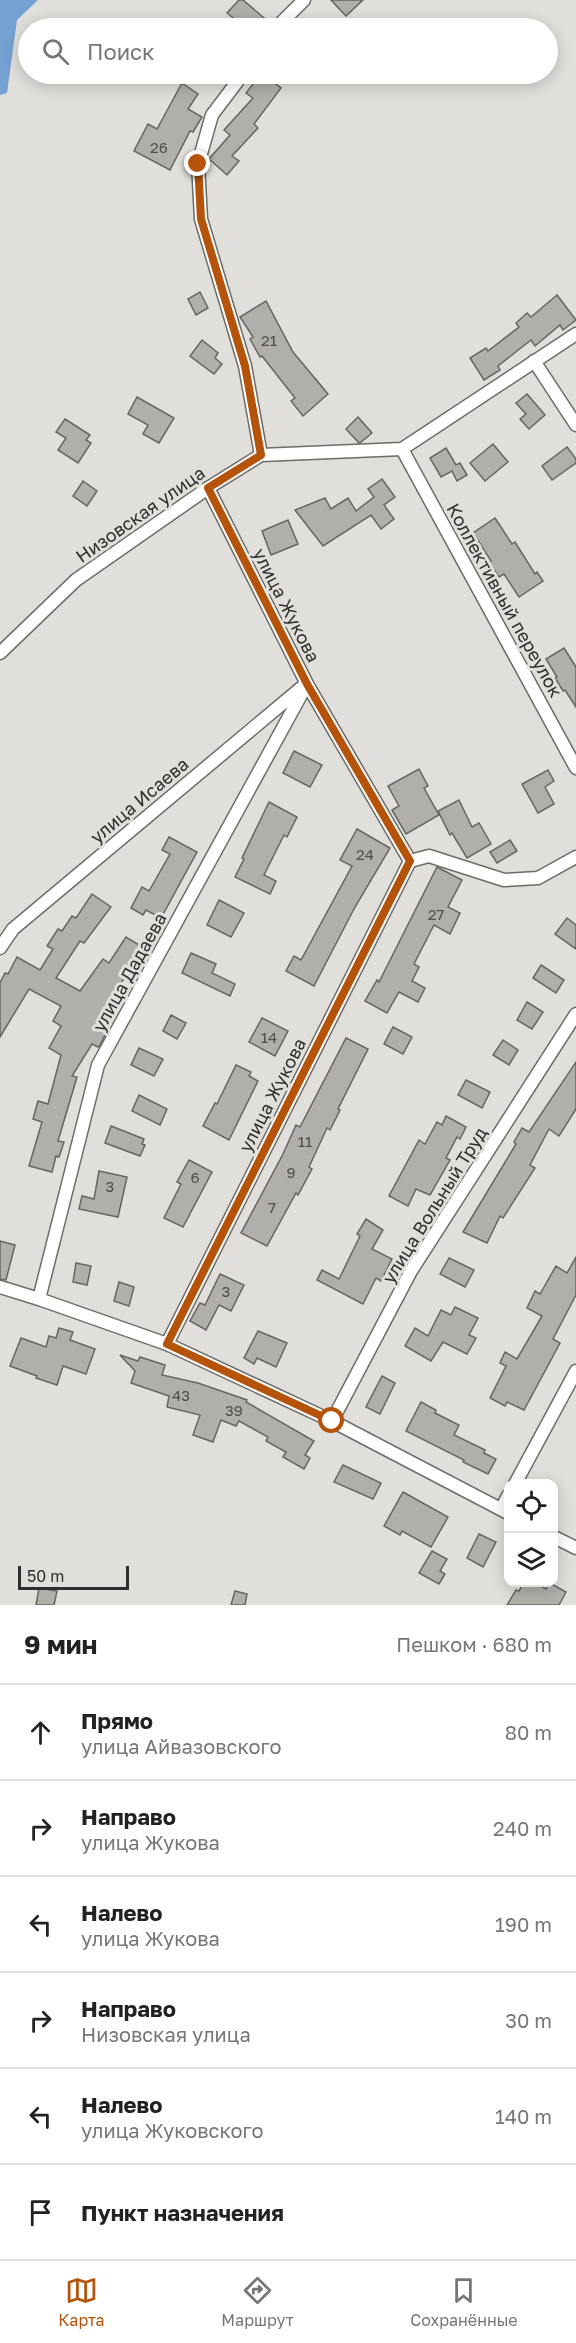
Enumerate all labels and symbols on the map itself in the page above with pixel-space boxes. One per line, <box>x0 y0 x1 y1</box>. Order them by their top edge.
house number: 26 <box>150 138 168 156</box>
route end <box>184 150 210 176</box>
house number: 21 <box>261 331 277 349</box>
street label: Низовская улица <box>71 461 209 567</box>
street label: Коллективный переулок <box>443 499 567 701</box>
street label: улица Жукова <box>249 544 325 666</box>
street label: улица Исаева <box>85 752 193 848</box>
house number: 24 <box>356 845 374 863</box>
house number: 27 <box>428 905 444 923</box>
street label: улица Дадаева <box>87 909 171 1035</box>
house number: 14 <box>261 1028 277 1046</box>
street label: улица Жукова <box>234 1034 310 1156</box>
street label: улица Вольный Труд <box>377 1123 491 1287</box>
house number: 11 <box>298 1132 312 1150</box>
house number: 9 <box>286 1163 296 1181</box>
house number: 6 <box>190 1168 200 1186</box>
house number: 3 <box>106 1177 114 1195</box>
house number: 7 <box>268 1198 276 1216</box>
house number: 3 <box>222 1282 230 1300</box>
house number: 43 <box>172 1386 190 1404</box>
house number: 39 <box>225 1401 243 1419</box>
route start <box>318 1407 344 1433</box>
scale bar <box>18 1563 129 1590</box>

